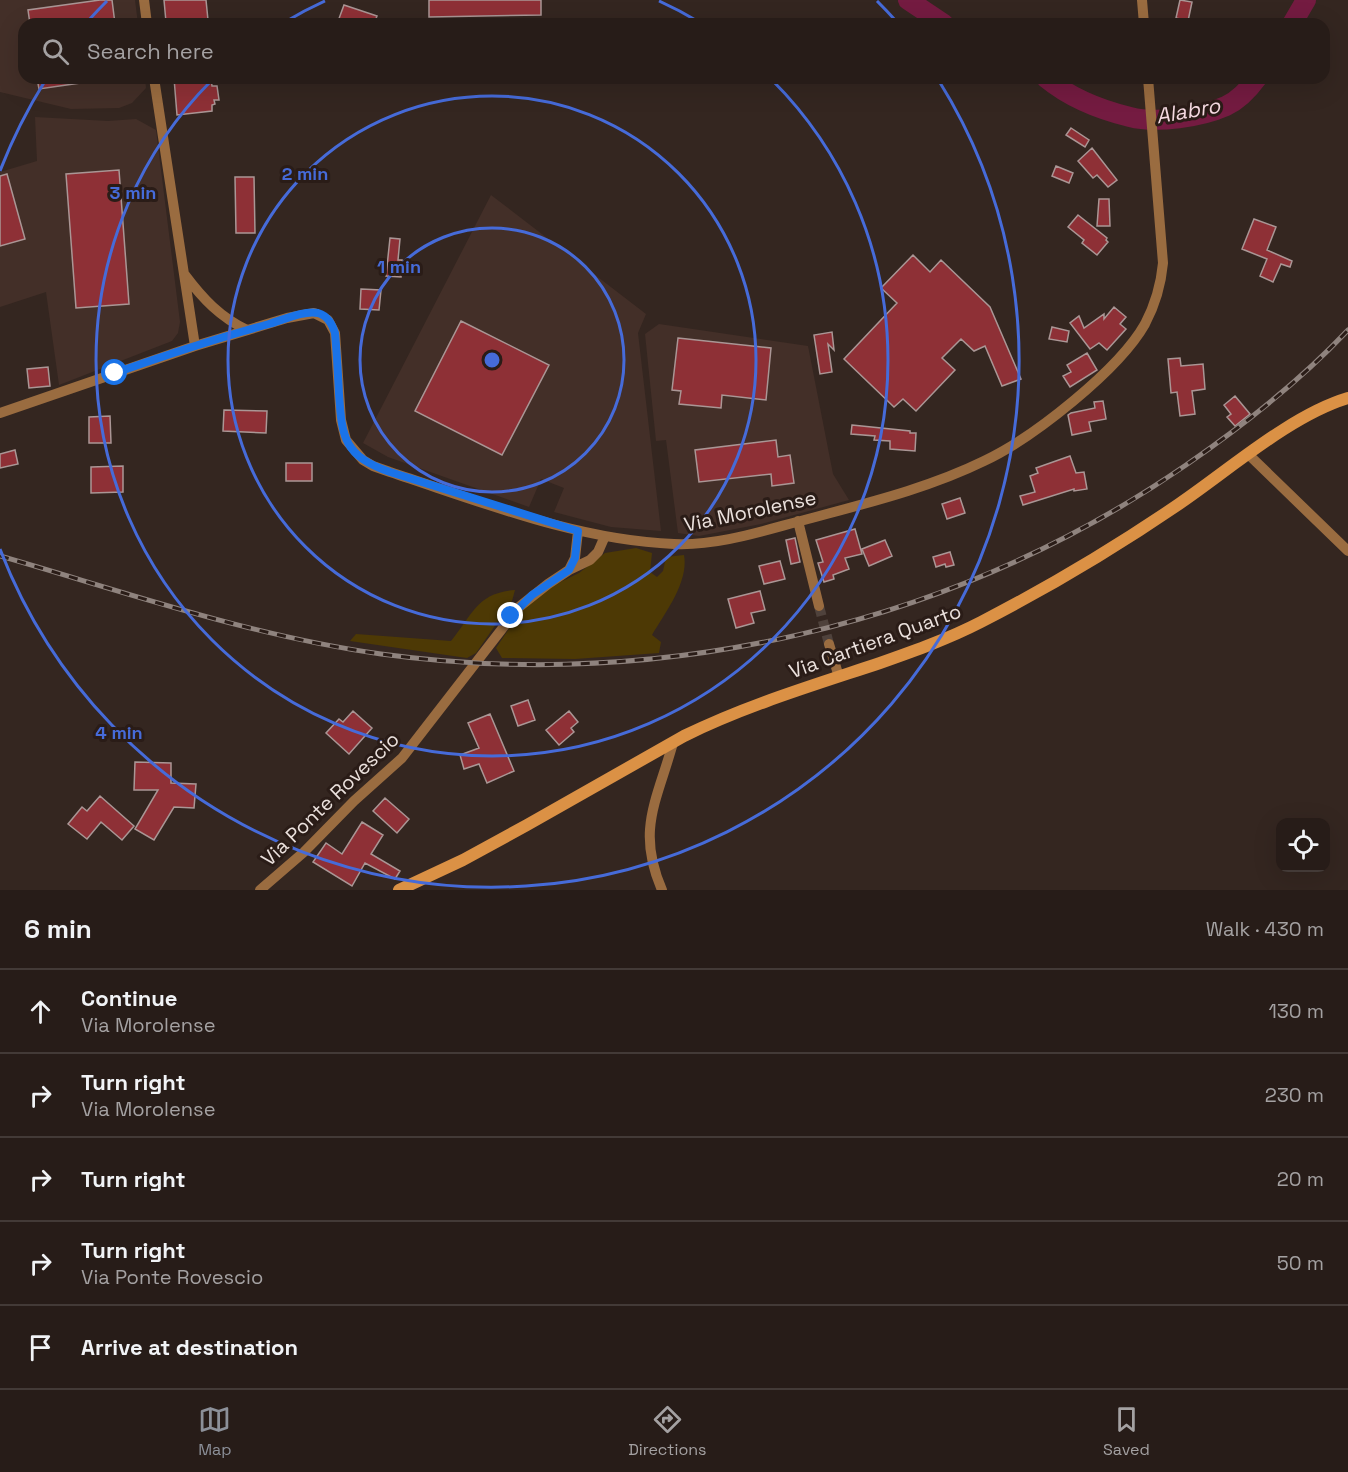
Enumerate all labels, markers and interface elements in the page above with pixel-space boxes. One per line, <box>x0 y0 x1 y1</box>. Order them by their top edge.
search box <box>18 18 1330 84</box>
icon: search <box>39 35 72 68</box>
text: Search here <box>87 37 214 65</box>
water label: Alabro <box>1154 91 1223 129</box>
text: 2 min <box>282 162 328 185</box>
text: 3 min <box>110 181 156 204</box>
text: 1 min <box>377 255 421 278</box>
centre of rings <box>482 350 502 370</box>
route start <box>101 359 127 385</box>
street label: Via Morolense <box>682 484 818 538</box>
street label: Via Cartiera Quarto <box>785 598 965 684</box>
route end <box>497 602 523 628</box>
text: 4 min <box>95 721 143 744</box>
street label: Via Ponte Rovescio <box>255 726 405 872</box>
map controls <box>1276 818 1330 872</box>
button: locate <box>1276 818 1330 872</box>
text: 6 min <box>24 912 92 946</box>
text: Walk · 430 m <box>1206 916 1324 942</box>
text: Continue <box>81 984 177 1012</box>
icon: ahead <box>24 995 57 1028</box>
text: 130 m <box>1268 998 1324 1024</box>
text: Via Morolense <box>81 1012 216 1038</box>
text: Turn right <box>81 1068 186 1096</box>
icon: right <box>24 1079 57 1112</box>
text: 230 m <box>1265 1082 1324 1108</box>
text: Via Morolense <box>81 1096 216 1122</box>
icon: right <box>24 1163 57 1196</box>
text: Turn right <box>81 1165 186 1193</box>
text: 20 m <box>1277 1166 1324 1192</box>
text: Turn right <box>81 1236 186 1264</box>
icon: right <box>24 1247 57 1280</box>
text: 50 m <box>1277 1250 1324 1276</box>
text: Via Ponte Rovescio <box>81 1264 263 1290</box>
icon: arrive <box>24 1331 57 1364</box>
text: Arrive at destination <box>81 1333 298 1361</box>
tab: Map <box>198 1403 232 1460</box>
tab: Directions <box>628 1403 707 1460</box>
tab: Saved <box>1103 1403 1150 1460</box>

